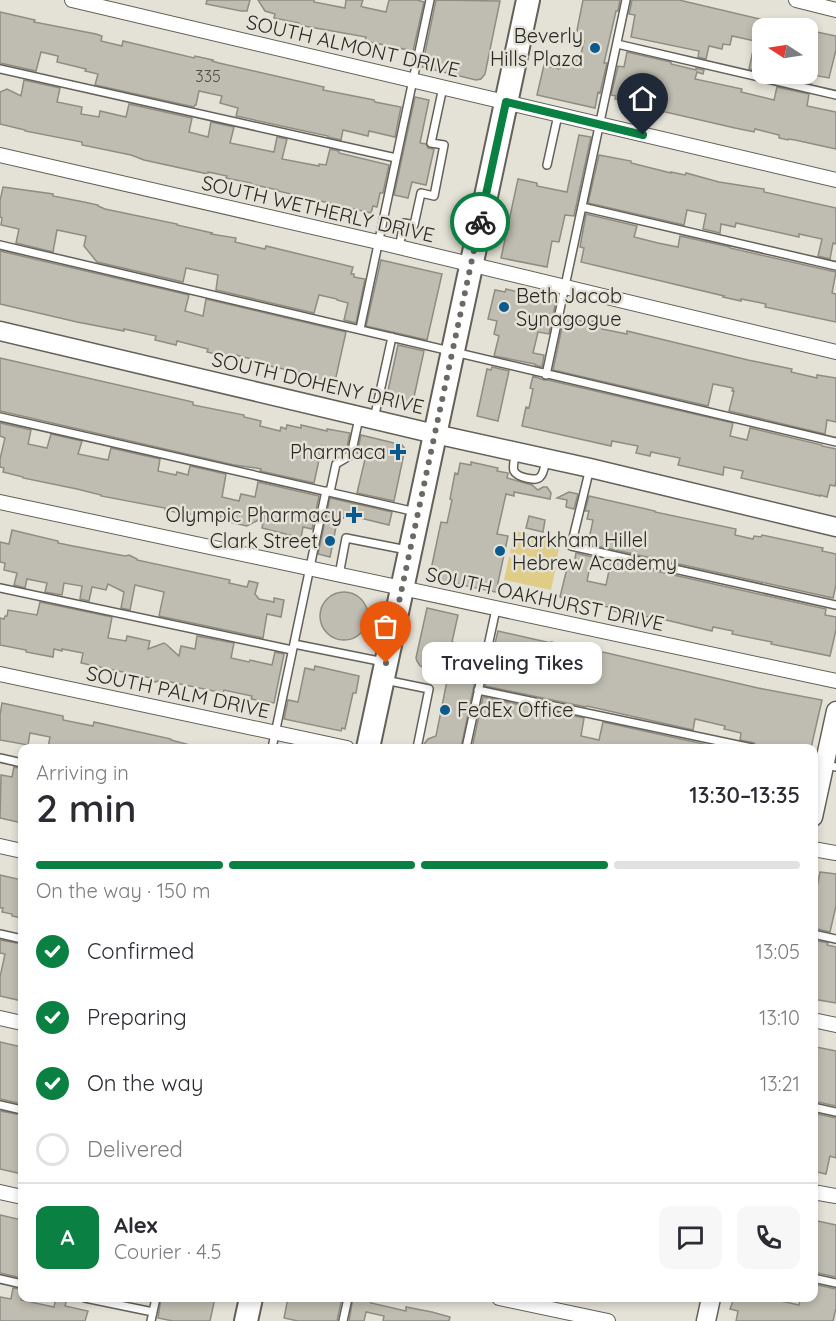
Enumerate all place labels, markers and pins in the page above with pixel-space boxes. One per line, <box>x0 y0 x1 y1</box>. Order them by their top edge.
place label: Beverly Hills Plaza <box>490 23 583 71</box>
marker: Beverly Hills Plaza <box>588 41 602 55</box>
pin <box>617 73 668 135</box>
place label: Beth Jacob Synagogue <box>516 283 622 331</box>
marker: Beth Jacob Synagogue <box>497 300 511 314</box>
place label: Pharmaca <box>290 439 386 464</box>
marker: Pharmaca <box>391 445 405 459</box>
place label: Olympic Pharmacy <box>165 502 342 527</box>
marker: Olympic Pharmacy <box>347 508 361 522</box>
place label: Harkham Hillel Hebrew Academy <box>512 527 677 575</box>
place label: Clark Street <box>210 528 318 553</box>
marker: Clark Street <box>323 534 337 548</box>
marker: Harkham Hillel Hebrew Academy <box>493 544 507 558</box>
pin <box>360 601 411 663</box>
callout: Traveling Tikes <box>422 642 602 684</box>
place label: FedEx Office <box>457 697 574 722</box>
marker: FedEx Office <box>438 703 452 717</box>

